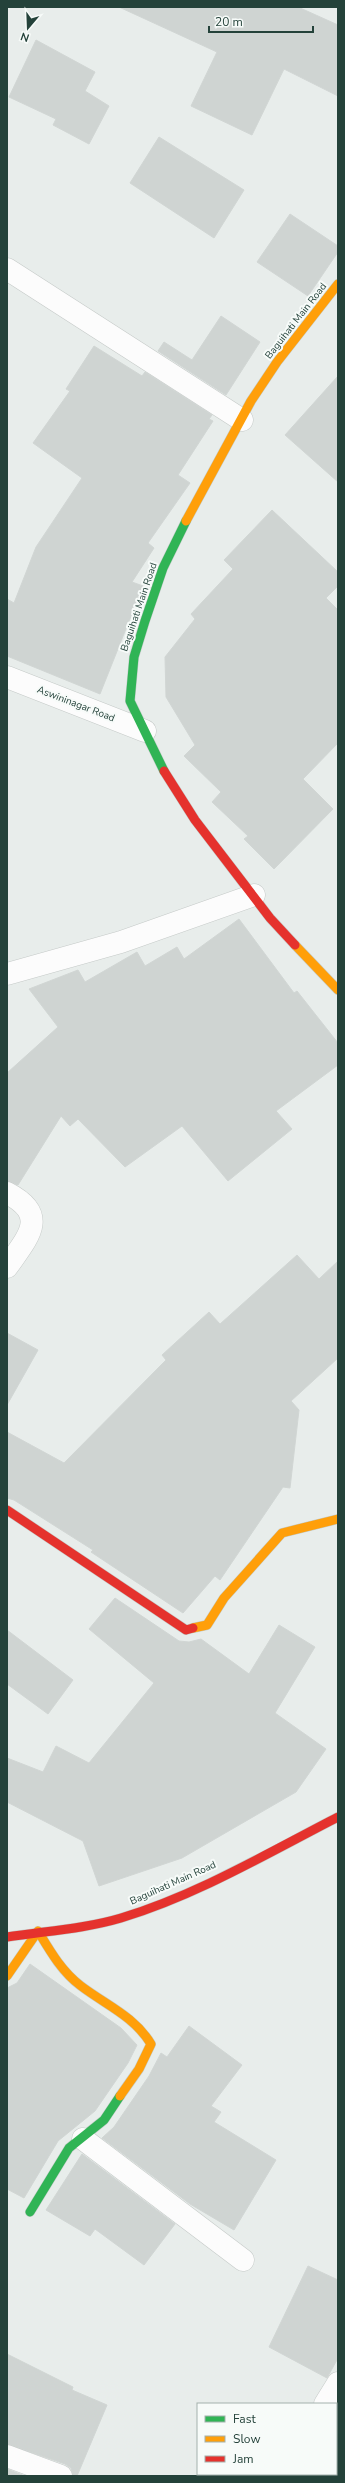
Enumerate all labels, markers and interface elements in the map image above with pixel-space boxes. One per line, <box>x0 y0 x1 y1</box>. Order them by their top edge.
north arrow <box>8 8 48 48</box>
scale bar <box>209 8 313 34</box>
text: 20 m <box>215 14 243 30</box>
text: N <box>19 29 31 45</box>
street label: Baguihati Main Road <box>262 280 330 362</box>
street label: Baguihati Main Road <box>117 561 161 653</box>
street label: Aswininagar Road <box>35 683 117 725</box>
street label: Baguihati Main Road <box>128 1858 218 1908</box>
legend <box>197 2403 337 2475</box>
text: Fast <box>233 2411 256 2427</box>
text: Slow <box>233 2431 261 2447</box>
text: Jam <box>232 2451 254 2467</box>

